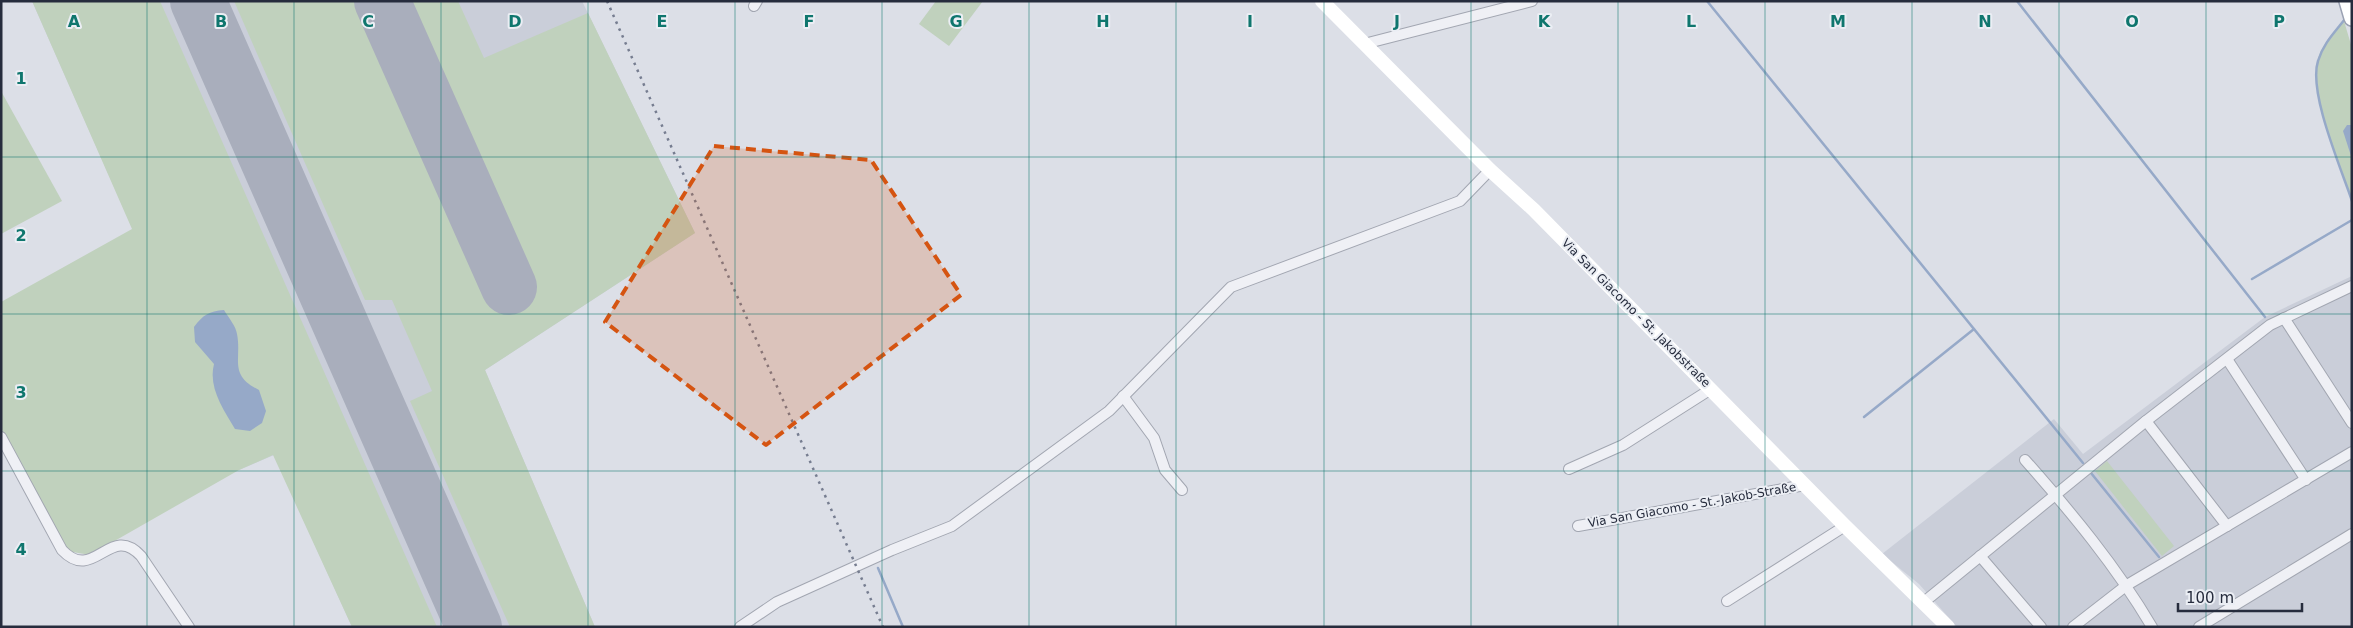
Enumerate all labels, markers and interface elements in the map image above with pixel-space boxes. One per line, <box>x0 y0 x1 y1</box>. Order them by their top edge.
text: A <box>68 12 81 31</box>
text: B <box>215 12 227 31</box>
text: C <box>362 12 374 31</box>
text: D <box>508 12 522 31</box>
text: E <box>657 12 667 31</box>
text: F <box>804 12 814 31</box>
text: G <box>949 12 963 31</box>
text: H <box>1096 12 1110 31</box>
text: I <box>1247 12 1253 31</box>
text: J <box>1393 12 1400 31</box>
text: K <box>1538 12 1551 31</box>
text: L <box>1686 12 1696 31</box>
text: M <box>1830 12 1846 31</box>
text: N <box>1978 12 1992 31</box>
text: O <box>2125 12 2139 31</box>
text: P <box>2273 12 2285 31</box>
text: 1 <box>15 69 27 88</box>
text: 2 <box>15 226 27 245</box>
street label: Via San Giacomo - St. Jakobstraße <box>1559 236 1713 390</box>
text: 3 <box>15 383 27 402</box>
street label: Via San Giacomo - St.-Jakob-Straße <box>1587 480 1797 530</box>
text: 4 <box>15 540 27 559</box>
scale bar <box>2178 580 2302 612</box>
text: 100 m <box>2186 589 2234 607</box>

